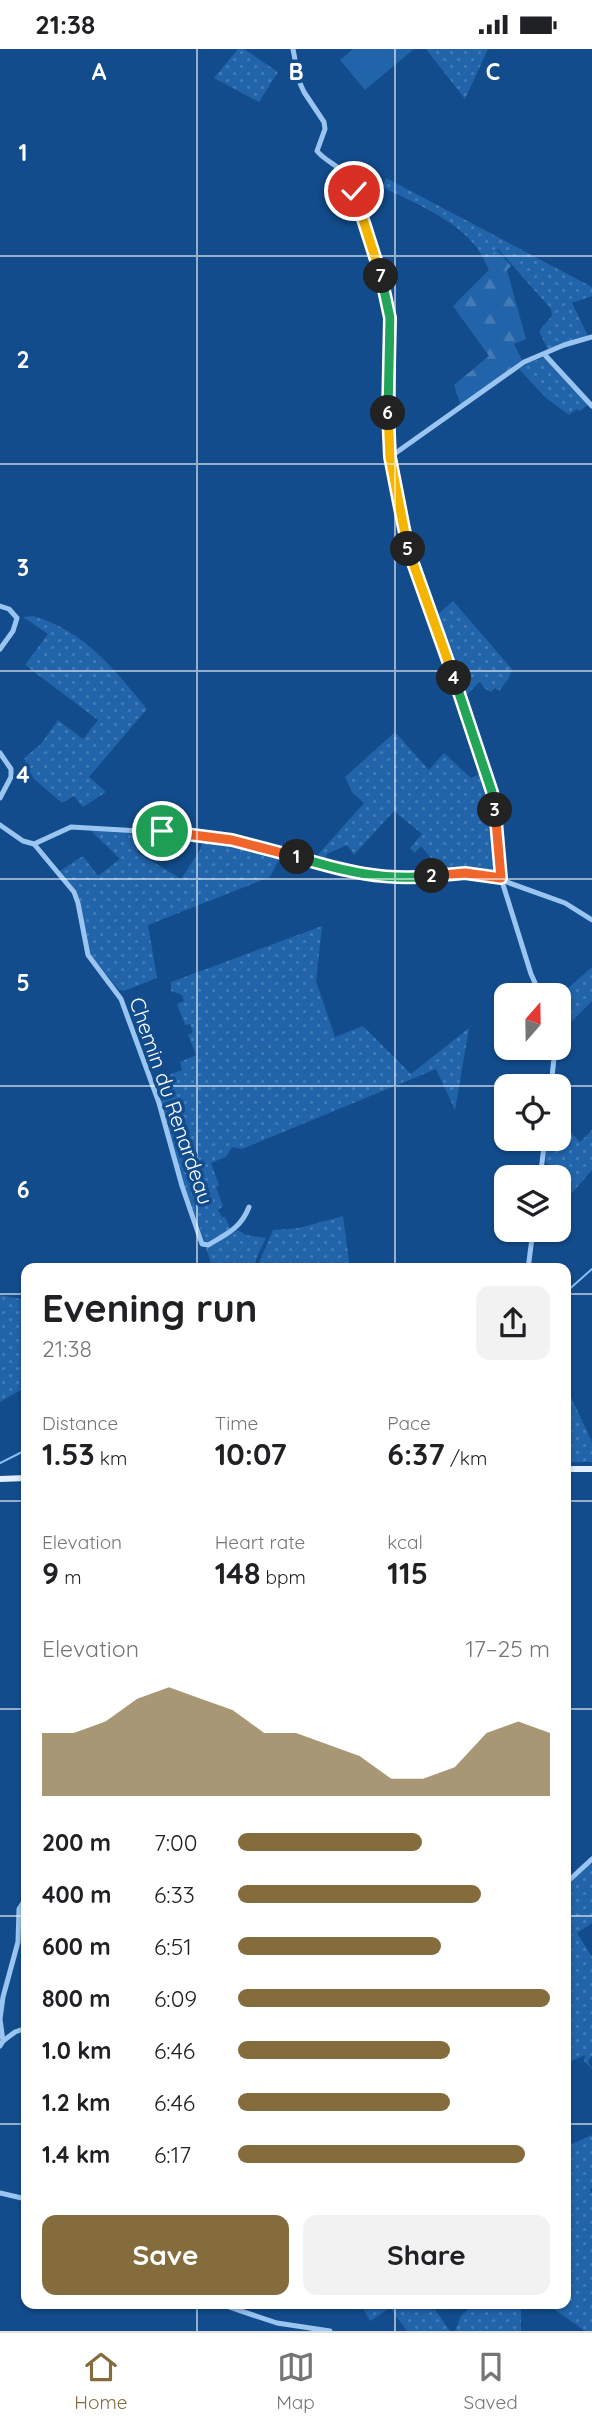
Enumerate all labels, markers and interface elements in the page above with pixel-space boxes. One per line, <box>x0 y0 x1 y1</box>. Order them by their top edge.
text: 21:38 <box>35 8 95 41</box>
text: A <box>92 57 107 86</box>
text: B <box>288 57 304 86</box>
text: C <box>486 57 500 86</box>
text: 1 <box>19 138 27 167</box>
pin <box>324 161 384 221</box>
icon: check <box>335 172 373 210</box>
pin: 7 <box>364 259 398 293</box>
text: 7 <box>375 263 386 287</box>
text: 2 <box>16 345 30 374</box>
pin: 6 <box>370 395 406 431</box>
text: 6 <box>382 400 393 424</box>
pin: 5 <box>390 531 426 567</box>
text: 5 <box>402 536 413 560</box>
text: 3 <box>17 553 29 582</box>
pin: 4 <box>436 661 472 695</box>
text: 4 <box>448 665 459 689</box>
text: 4 <box>16 760 30 789</box>
pin: 3 <box>477 793 512 827</box>
text: 3 <box>489 797 500 821</box>
pin <box>132 801 192 861</box>
icon: arrive <box>143 812 181 850</box>
pin: 1 <box>280 839 314 875</box>
text: 1 <box>293 844 300 868</box>
pin: 2 <box>414 859 450 893</box>
text: 2 <box>426 863 437 887</box>
text: 5 <box>16 968 30 997</box>
north arrow <box>494 983 570 1061</box>
map controls <box>494 983 571 1242</box>
street label: Chemin du Renardeau <box>124 994 220 1208</box>
button: locate <box>494 1074 571 1151</box>
button: layers <box>494 1165 571 1242</box>
text: 6 <box>17 1175 29 1204</box>
text: Evening run <box>42 1284 257 1332</box>
button: share <box>476 1286 550 1360</box>
text: 21:38 <box>42 1334 92 1363</box>
text: Distance <box>42 1411 118 1435</box>
text: Time <box>215 1411 258 1435</box>
text: Pace <box>387 1411 431 1435</box>
text: 1.53 <box>42 1435 95 1473</box>
text: 10:07 <box>215 1435 287 1473</box>
text: 6:37 <box>387 1435 445 1473</box>
text: km <box>95 1446 127 1470</box>
text: /km <box>445 1446 487 1470</box>
text: Elevation <box>42 1530 122 1554</box>
text: Heart rate <box>215 1530 305 1554</box>
text: kcal <box>387 1530 423 1554</box>
text: 9 <box>42 1554 59 1592</box>
text: 148 <box>215 1554 260 1592</box>
text: 115 <box>387 1554 428 1592</box>
text: m <box>59 1565 82 1589</box>
text: bpm <box>260 1565 306 1589</box>
text: Elevation <box>42 1634 139 1663</box>
text: 17–25 m <box>465 1634 550 1663</box>
text: 200 m <box>42 1828 111 1857</box>
text: 7:00 <box>154 1828 197 1857</box>
text: 400 m <box>42 1880 111 1909</box>
text: 6:33 <box>154 1880 195 1909</box>
text: 600 m <box>42 1932 111 1961</box>
text: 6:51 <box>154 1932 192 1961</box>
text: 800 m <box>42 1984 111 2013</box>
text: 6:09 <box>154 1984 197 2013</box>
text: 1.0 km <box>42 2036 112 2065</box>
text: 6:46 <box>154 2036 195 2065</box>
text: 1.2 km <box>42 2088 111 2117</box>
text: 6:46 <box>154 2088 195 2117</box>
text: 1.4 km <box>42 2140 110 2169</box>
text: 6:17 <box>154 2140 191 2169</box>
button: Save <box>42 2215 289 2295</box>
button: Share <box>303 2215 550 2295</box>
tab: Home <box>74 2348 128 2414</box>
tab: Map <box>276 2348 315 2414</box>
tab: Saved <box>464 2348 518 2414</box>

